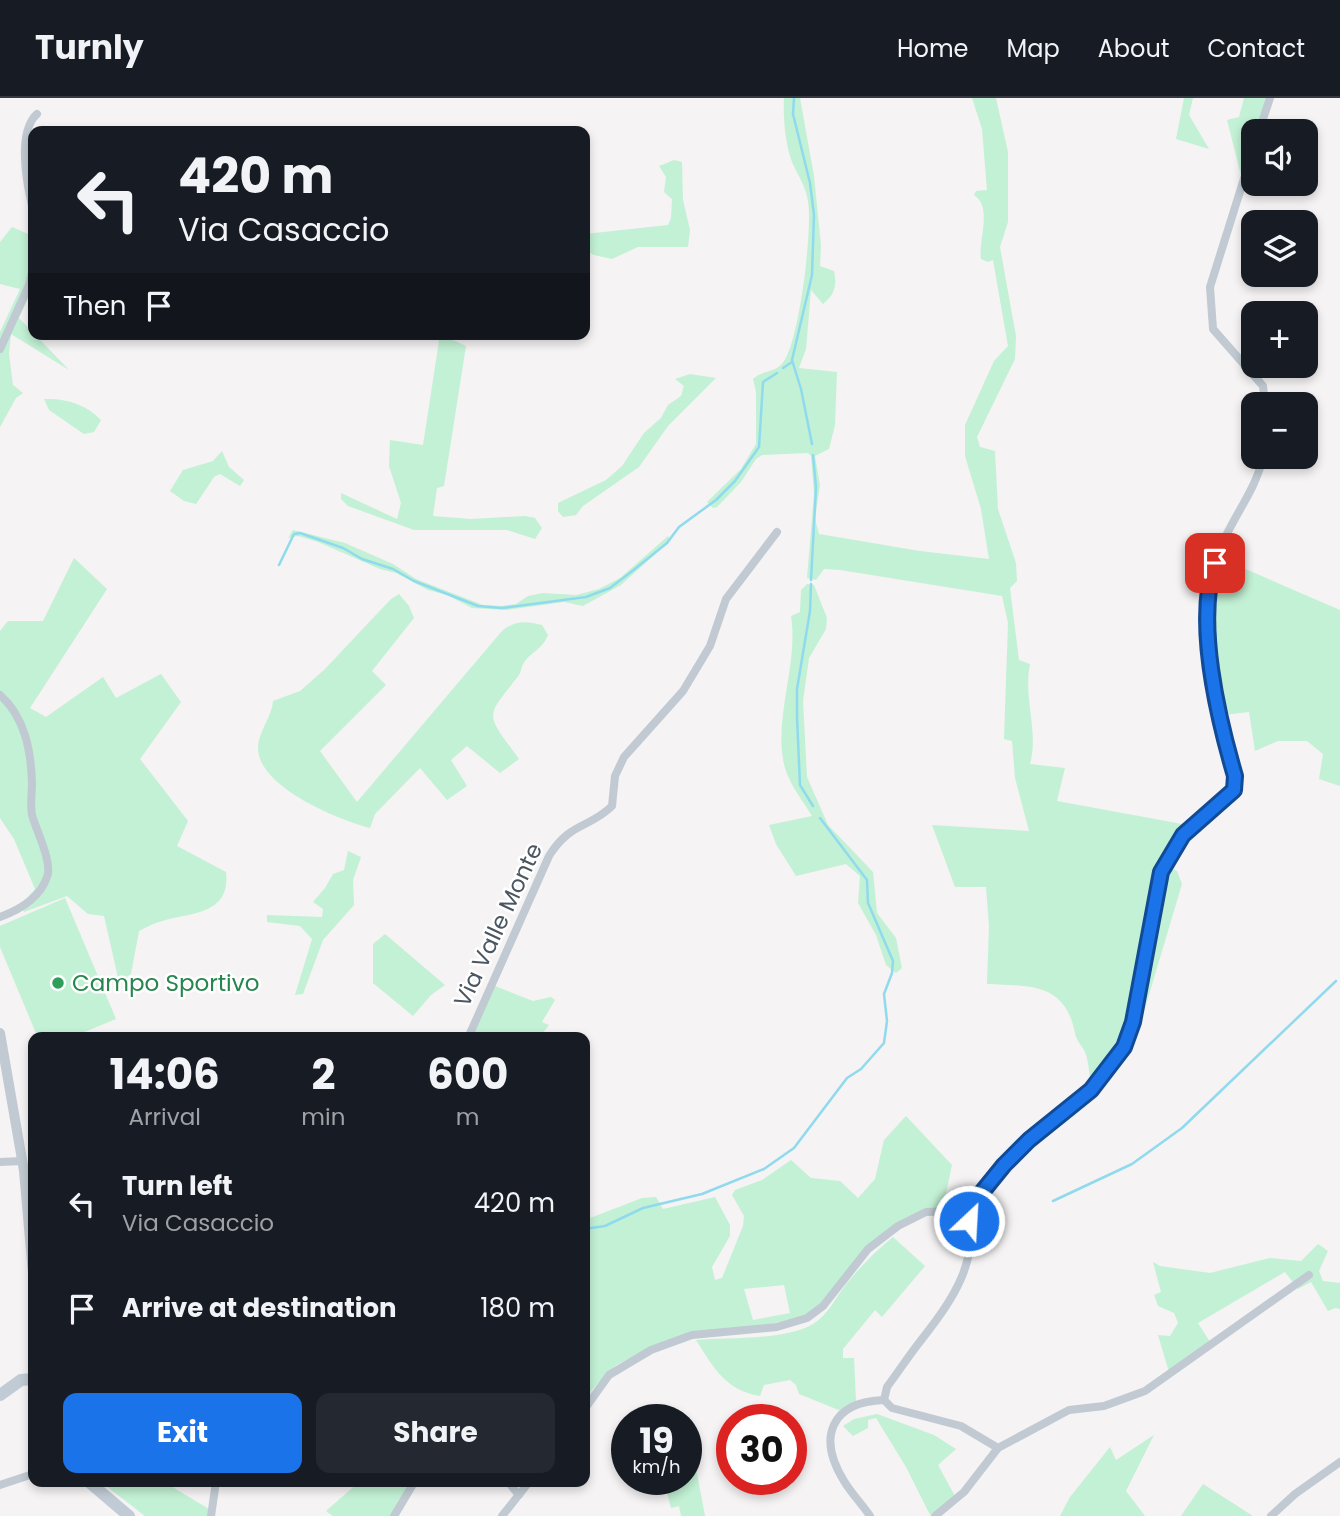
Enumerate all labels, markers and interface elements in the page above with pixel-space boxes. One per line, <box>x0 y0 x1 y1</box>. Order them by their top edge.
text: Turnly <box>35 24 144 71</box>
text: Home <box>897 32 969 65</box>
text: Map <box>1007 32 1060 65</box>
text: About <box>1098 32 1169 65</box>
text: Contact <box>1207 32 1305 65</box>
map controls <box>1241 119 1318 469</box>
button: sound <box>1241 119 1318 196</box>
text: 420 m <box>178 142 333 210</box>
icon: left <box>63 154 154 245</box>
text: Via Casaccio <box>178 207 390 252</box>
button: layers <box>1241 210 1318 287</box>
icon: arrive <box>140 287 178 325</box>
text: Then <box>63 288 126 324</box>
button: + <box>1241 301 1318 378</box>
button: − <box>1241 392 1318 469</box>
pin <box>1185 533 1245 593</box>
icon: arrive <box>1196 544 1234 582</box>
street label: Via Valle Monte <box>446 838 550 1012</box>
place label: Campo Sportivo <box>72 967 259 999</box>
marker: Campo Sportivo <box>50 975 66 991</box>
text: 14:06 <box>110 1045 220 1104</box>
text: 2 <box>311 1045 335 1104</box>
text: 600 <box>427 1045 508 1104</box>
text: Arrival <box>128 1101 201 1133</box>
text: min <box>301 1101 345 1133</box>
text: m <box>456 1101 480 1133</box>
text: Turn left <box>122 1168 233 1204</box>
position arrow <box>932 1184 1006 1258</box>
icon: left <box>63 1185 101 1223</box>
text: 420 m <box>474 1185 555 1221</box>
text: Via Casaccio <box>122 1207 274 1239</box>
icon: arrive <box>63 1290 101 1328</box>
text: Arrive at destination <box>122 1290 397 1326</box>
text: 180 m <box>480 1290 555 1326</box>
button: Exit <box>63 1393 302 1473</box>
button: Share <box>316 1393 555 1473</box>
speed limit sign: 30 <box>716 1404 807 1495</box>
text: 19 <box>639 1416 674 1465</box>
text: km/h <box>633 1454 680 1479</box>

